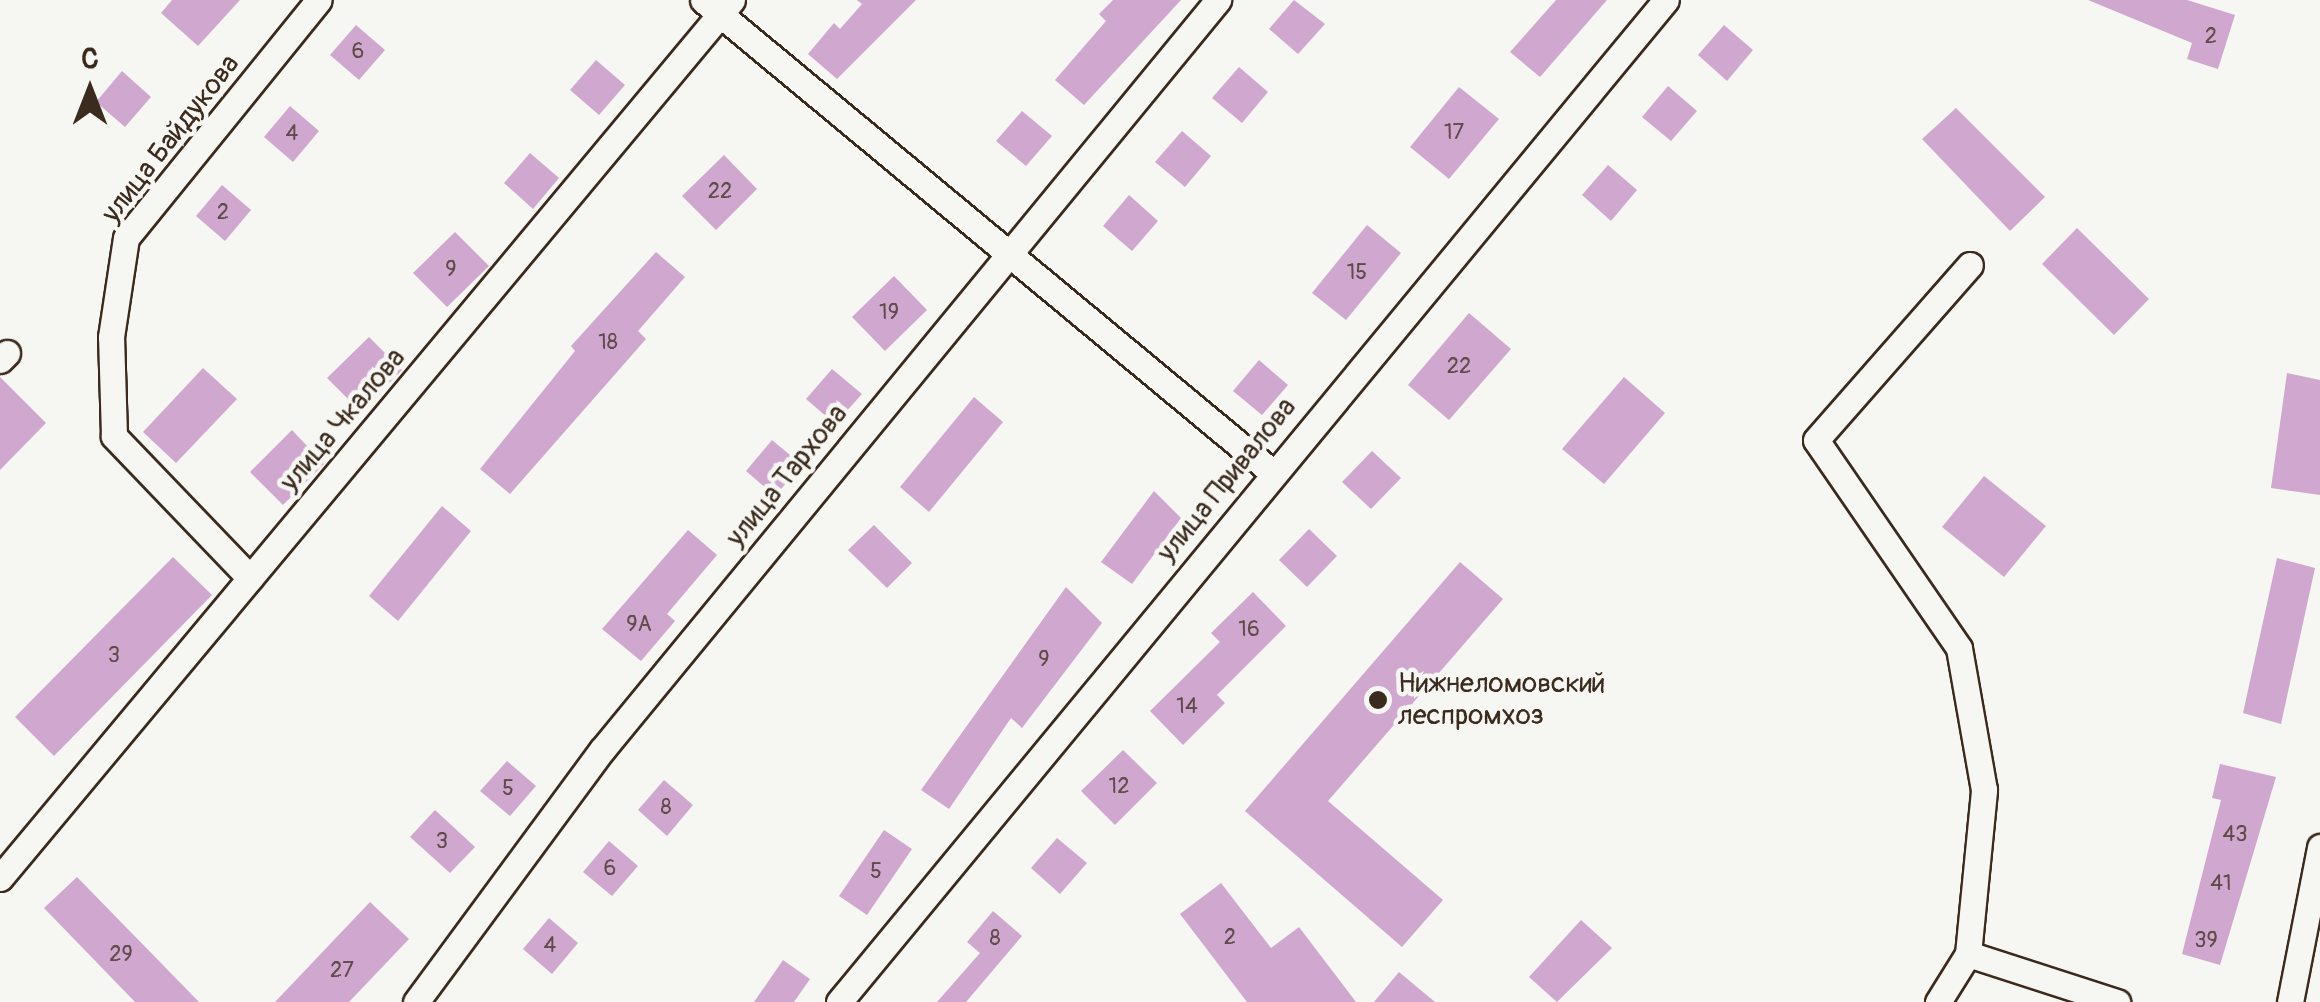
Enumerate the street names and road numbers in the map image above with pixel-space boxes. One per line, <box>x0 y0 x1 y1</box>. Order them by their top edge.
street label: улица Байдукова <box>95 48 247 230</box>
street label: улица Чкалова <box>273 342 413 498</box>
street label: улица Привалова <box>1150 391 1304 569</box>
street label: улица Тархова <box>719 398 855 554</box>

